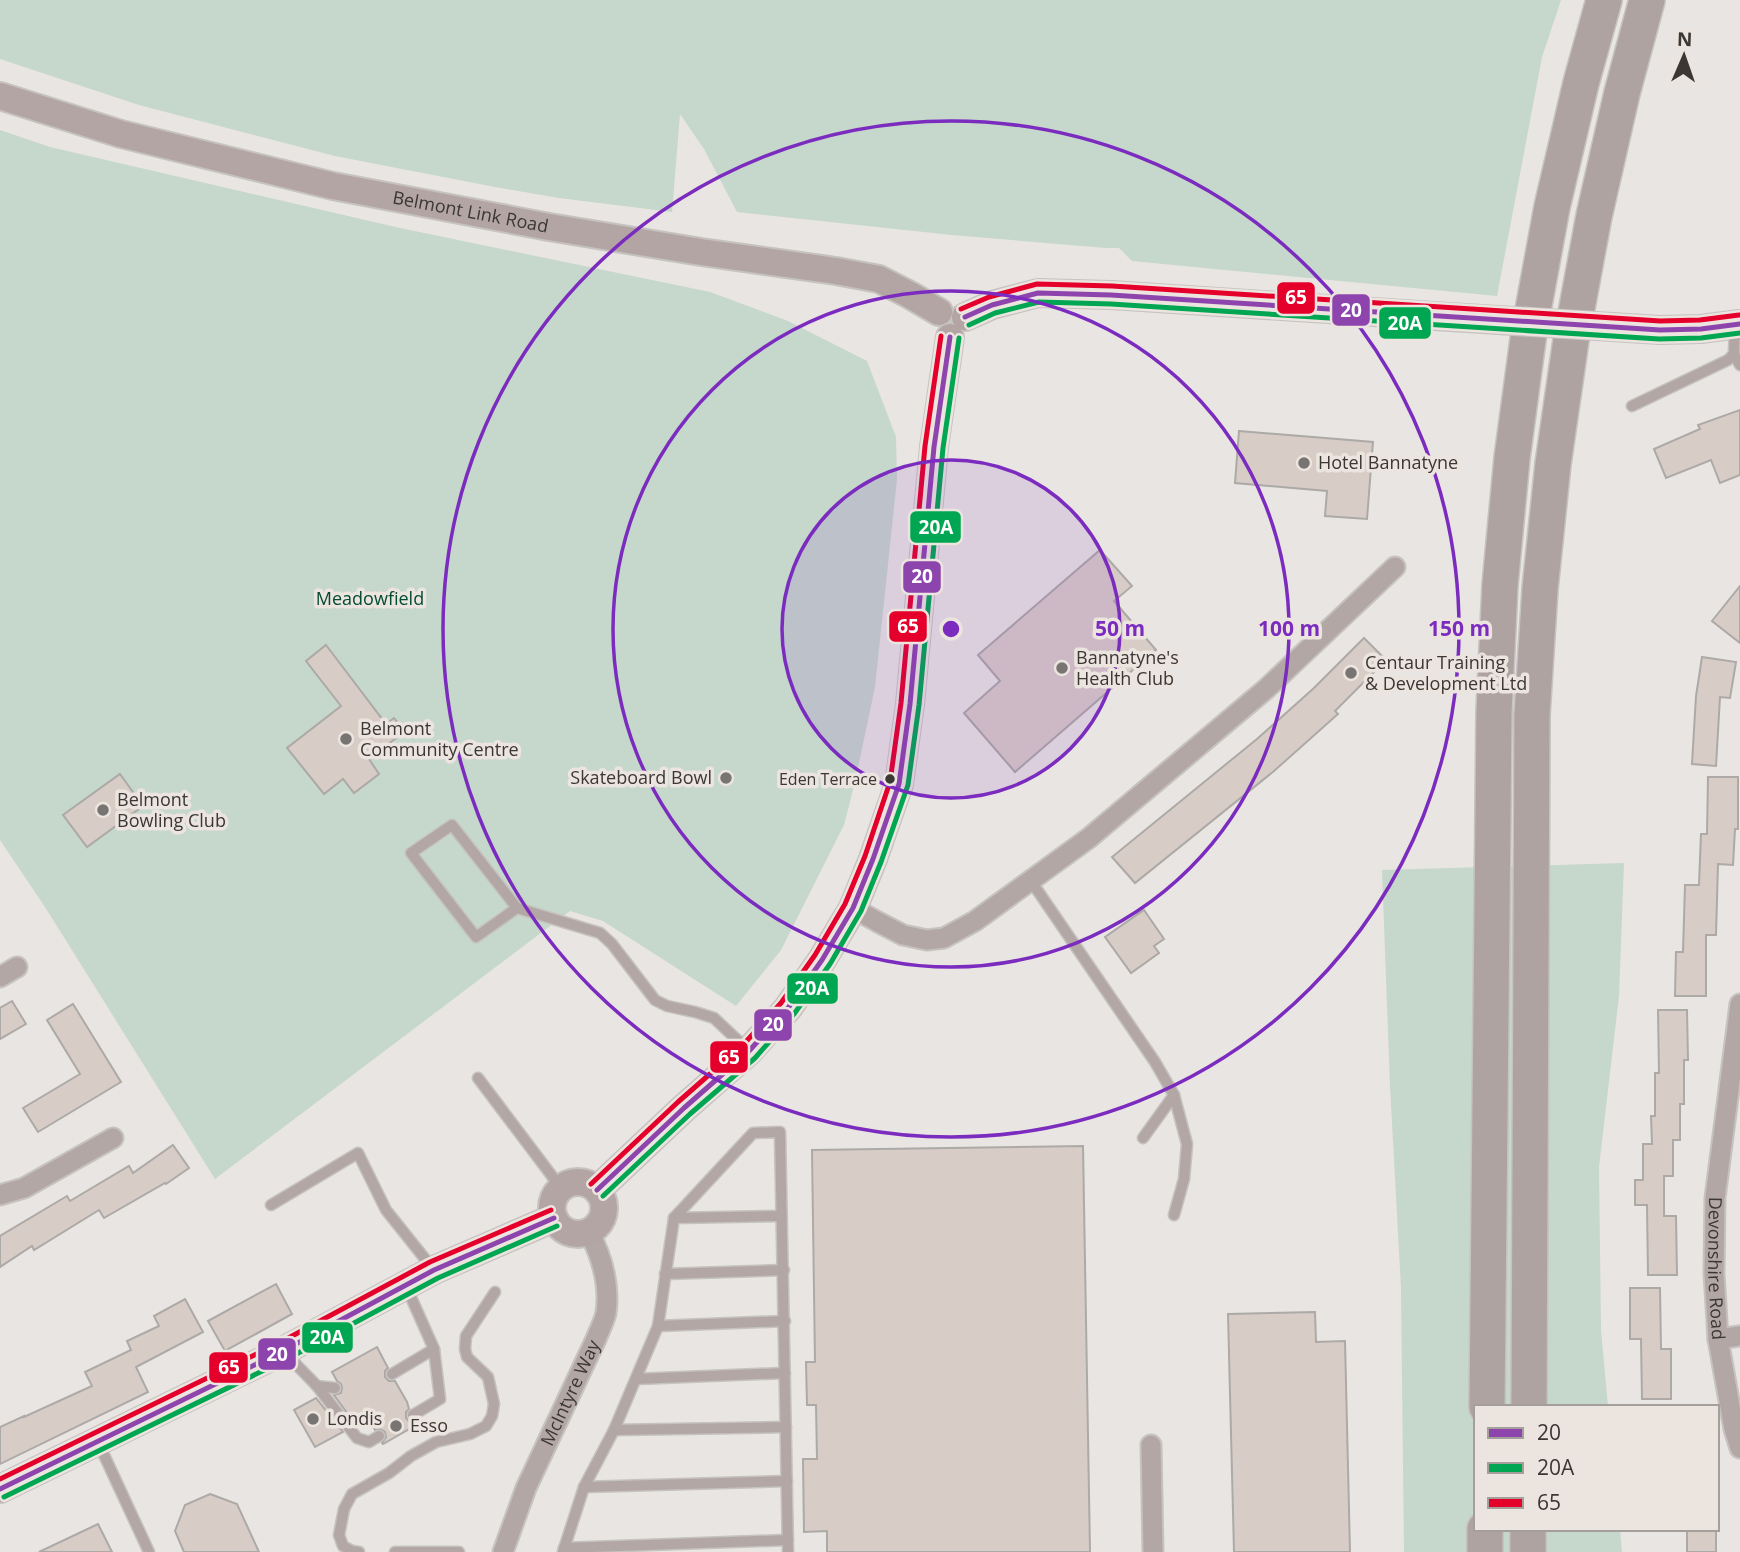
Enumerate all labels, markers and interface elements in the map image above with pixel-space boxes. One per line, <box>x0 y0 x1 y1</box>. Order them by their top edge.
north arrow <box>1649 21 1719 91</box>
text: N <box>1676 26 1693 52</box>
street label: Belmont Link Road <box>391 185 551 238</box>
line badge: 65 <box>1276 281 1316 315</box>
text: 65 <box>1285 284 1307 310</box>
line badge: 20 <box>1331 293 1371 327</box>
text: 20 <box>1340 297 1362 323</box>
line badge: 20A <box>1378 306 1432 340</box>
text: 20A <box>1388 310 1423 336</box>
place label: Hotel Bannatyne <box>1318 450 1458 474</box>
marker: Hotel Bannatyne <box>1296 455 1312 471</box>
line badge: 20A <box>909 510 962 544</box>
text: 20A <box>919 514 954 540</box>
line badge: 20 <box>902 560 942 594</box>
text: 20 <box>911 563 933 589</box>
park label: Meadowfield <box>316 586 424 610</box>
line badge: 65 <box>888 610 928 643</box>
text: 65 <box>897 613 919 639</box>
text: 50 m <box>1095 614 1145 642</box>
text: 100 m <box>1258 614 1320 642</box>
text: 150 m <box>1428 614 1490 642</box>
centre of rings <box>939 617 963 641</box>
place label: Bannatyne's Health Club <box>1076 645 1179 690</box>
place label: Centaur Training & Development Ltd <box>1365 650 1527 695</box>
marker: Bannatyne's Health Club <box>1054 660 1070 676</box>
marker: Centaur Training & Development Ltd <box>1343 665 1359 681</box>
place label: Belmont Community Centre <box>360 716 519 761</box>
marker: Belmont Community Centre <box>338 731 354 747</box>
place label: Skateboard Bowl <box>570 765 712 789</box>
place label: Eden Terrace <box>779 768 877 790</box>
marker: Skateboard Bowl <box>718 770 734 786</box>
marker: Eden Terrace <box>883 772 897 786</box>
place label: Belmont Bowling Club <box>117 787 226 832</box>
marker: Belmont Bowling Club <box>95 802 111 818</box>
line badge: 20A <box>786 972 839 1005</box>
text: 20A <box>795 975 830 1001</box>
line badge: 20 <box>753 1008 793 1042</box>
text: 20 <box>762 1011 784 1037</box>
line badge: 65 <box>709 1040 749 1074</box>
text: 65 <box>718 1044 740 1070</box>
street label: Devonshire Road <box>1703 1197 1731 1341</box>
line badge: 20A <box>301 1321 354 1354</box>
text: 20A <box>310 1324 345 1350</box>
street label: McIntyre Way <box>535 1335 605 1449</box>
line badge: 20 <box>257 1337 297 1371</box>
text: 20 <box>266 1341 288 1367</box>
line badge: 65 <box>208 1351 249 1384</box>
text: 65 <box>218 1354 240 1380</box>
legend <box>1474 1405 1719 1531</box>
place label: Londis <box>327 1406 382 1430</box>
marker: Londis <box>305 1411 321 1427</box>
place label: Esso <box>410 1413 448 1437</box>
marker: Esso <box>388 1418 404 1434</box>
text: 20 <box>1537 1418 1561 1446</box>
text: 20A <box>1537 1453 1575 1481</box>
text: 65 <box>1537 1488 1561 1516</box>

